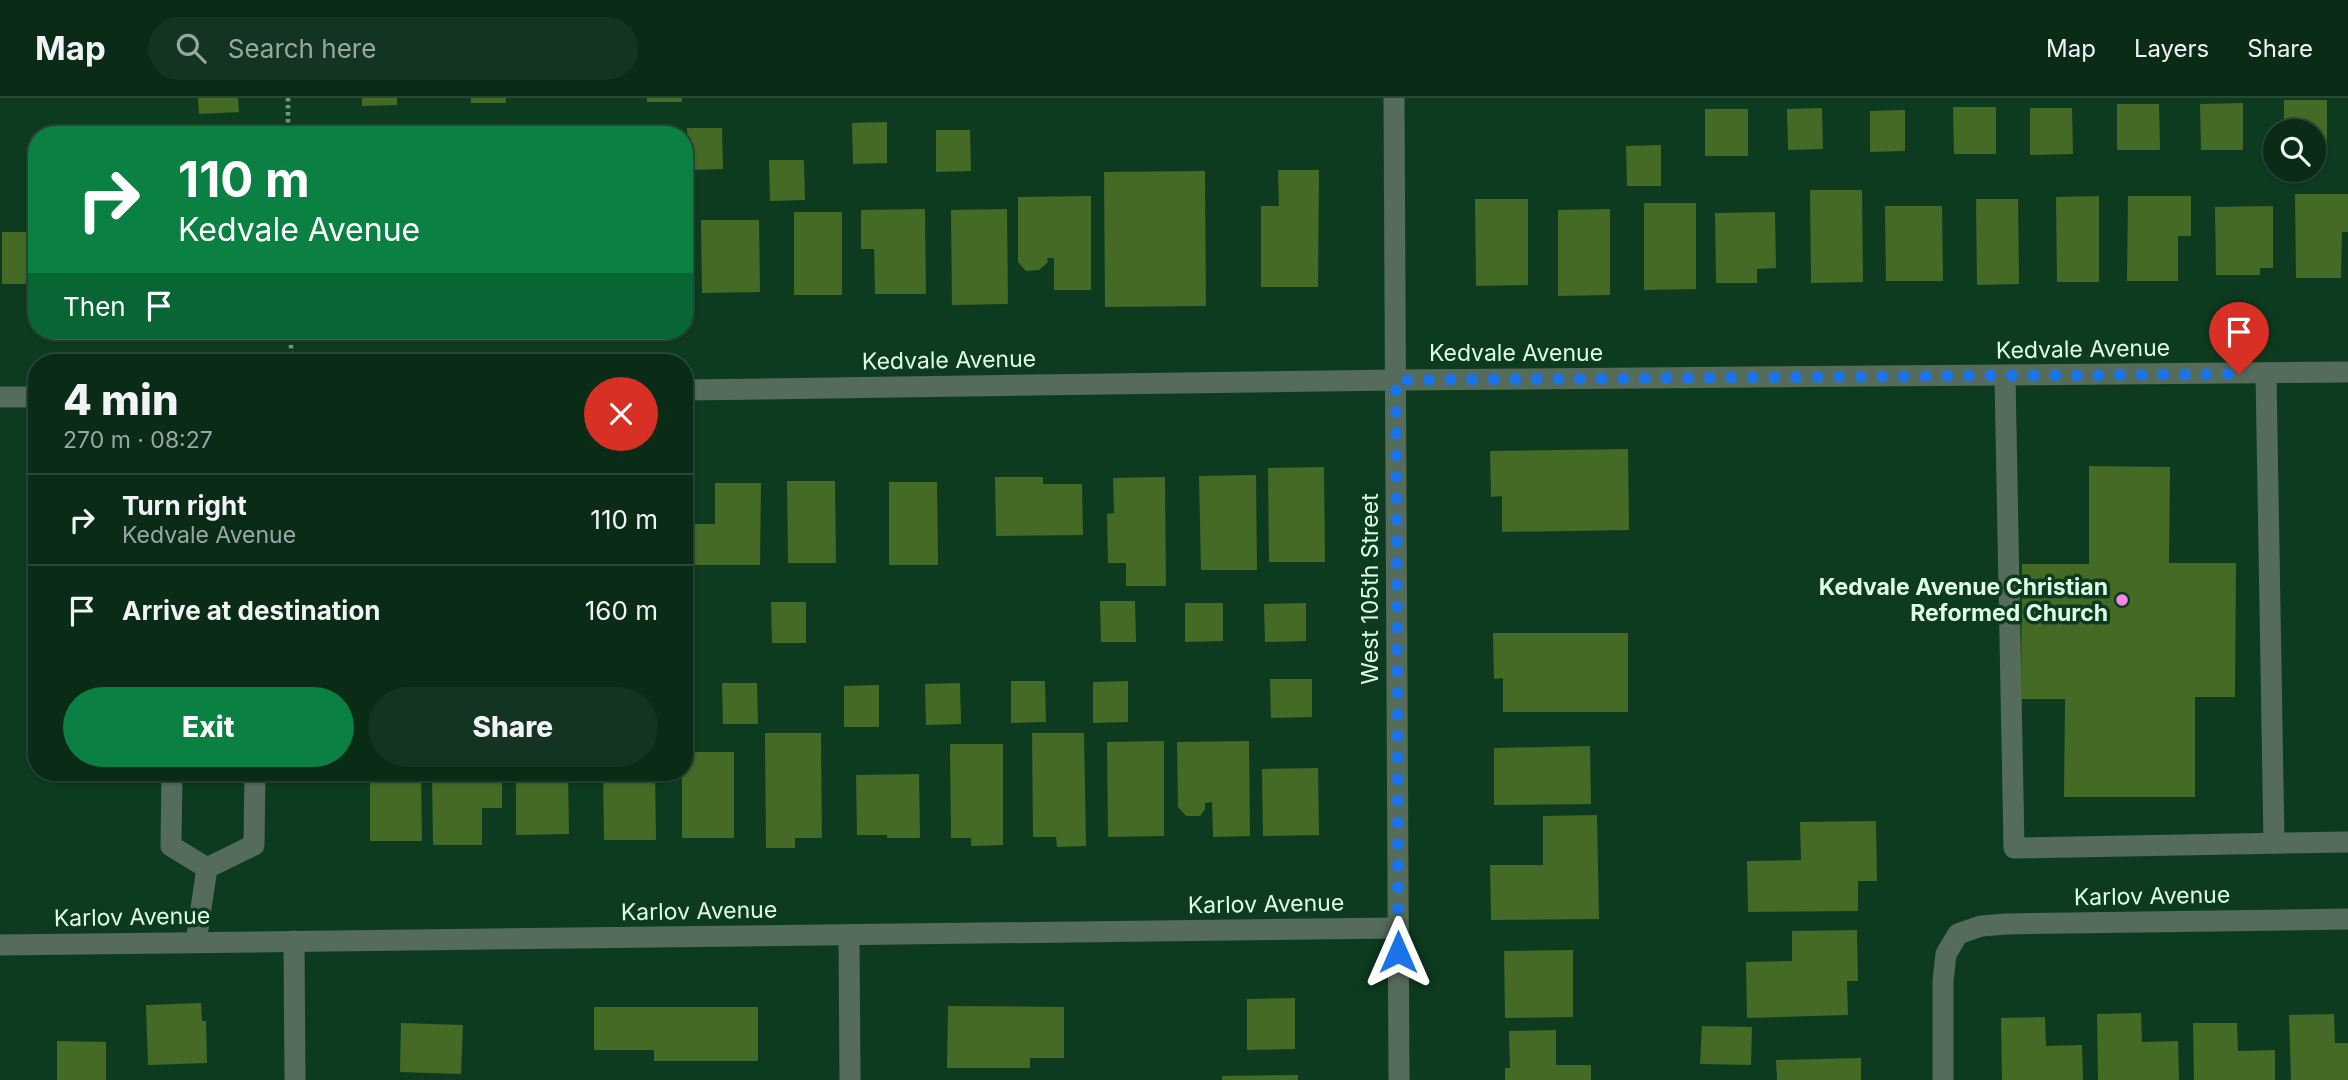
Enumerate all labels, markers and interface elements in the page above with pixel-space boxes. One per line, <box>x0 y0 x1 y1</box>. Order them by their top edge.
search box <box>148 17 638 80</box>
text: Map <box>35 28 106 68</box>
icon: search <box>172 29 210 67</box>
text: Search here <box>228 33 376 64</box>
text: Map <box>2046 34 2096 63</box>
text: Layers <box>2134 34 2209 63</box>
text: Share <box>2247 34 2313 63</box>
map controls <box>2263 119 2326 182</box>
button: search <box>2263 119 2326 182</box>
text: 110 m <box>178 150 310 209</box>
icon: right <box>63 154 154 245</box>
text: Kedvale Avenue <box>178 210 420 249</box>
icon: arrive <box>140 287 178 325</box>
text: Then <box>63 291 126 322</box>
pin <box>2209 302 2269 374</box>
icon: arrive <box>2220 313 2258 351</box>
street label: Kedvale Avenue <box>1996 333 2170 365</box>
street label: Kedvale Avenue <box>1429 339 1603 367</box>
street label: Kedvale Avenue <box>862 344 1036 376</box>
text: 4 min <box>63 374 179 425</box>
button: close <box>584 377 658 451</box>
text: 270 m · 08:27 <box>63 426 213 454</box>
text: Turn right <box>122 490 247 521</box>
street label: West 105th Street <box>1356 493 1384 685</box>
icon: right <box>63 501 101 539</box>
text: 110 m <box>590 504 658 535</box>
text: Kedvale Avenue <box>122 521 296 549</box>
place label: Kedvale Avenue Christian Reformed Church <box>1819 573 2108 627</box>
icon: arrive <box>63 592 101 630</box>
marker: Kedvale Avenue Christian Reformed Church <box>2114 592 2130 608</box>
text: Arrive at destination <box>122 595 381 626</box>
text: 160 m <box>585 595 658 626</box>
button: Exit <box>63 687 354 767</box>
button: Share <box>368 687 658 767</box>
street label: Karlov Avenue <box>2074 881 2230 911</box>
street label: Karlov Avenue <box>1188 889 1344 919</box>
street label: Karlov Avenue <box>621 896 777 926</box>
street label: Karlov Avenue <box>54 902 210 932</box>
position arrow <box>1361 915 1435 989</box>

